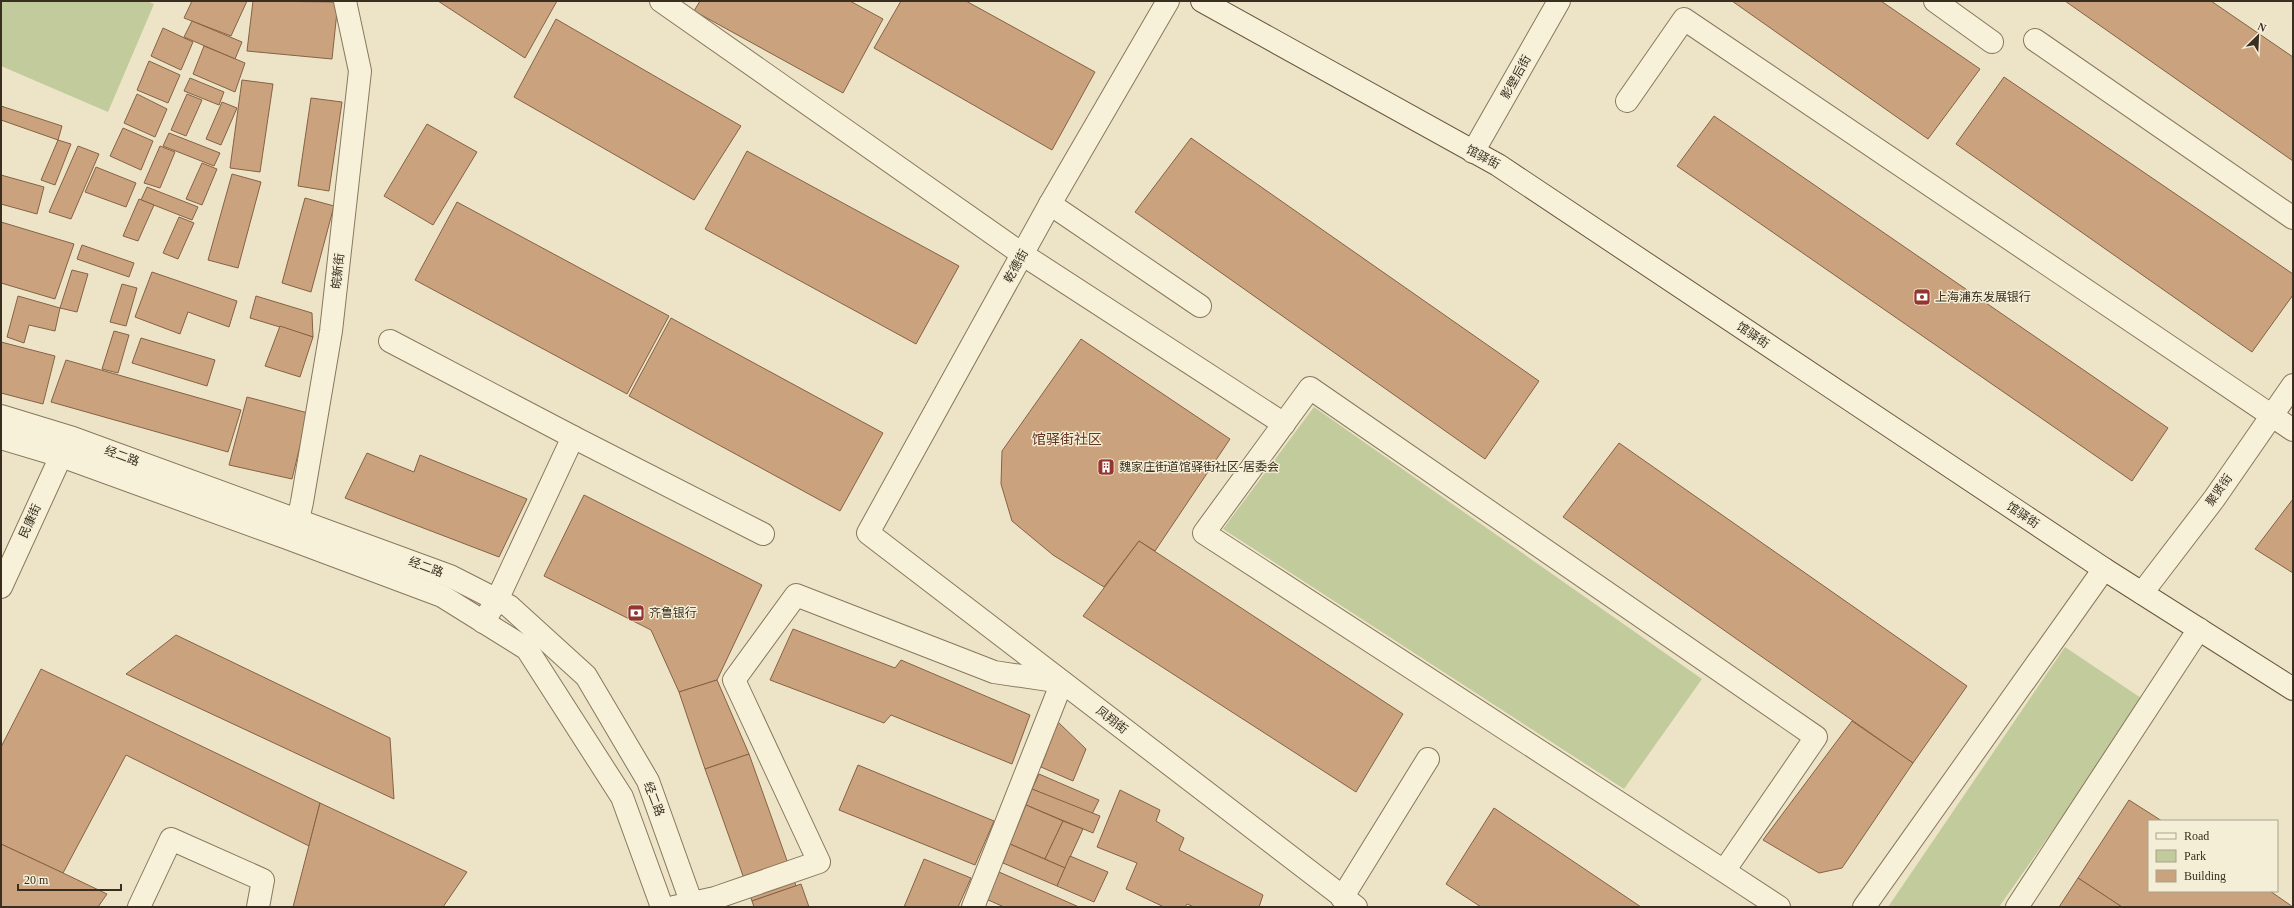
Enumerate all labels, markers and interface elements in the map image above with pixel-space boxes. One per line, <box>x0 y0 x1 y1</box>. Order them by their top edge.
north arrow <box>2238 16 2278 56</box>
text: N <box>2256 20 2268 34</box>
street label: 影壁后街 <box>1498 53 1534 101</box>
street label: 馆驿街 <box>1464 142 1502 172</box>
street label: 乾德街 <box>1001 247 1031 285</box>
street label: 皖新街 <box>329 252 347 290</box>
bank icon: 上海浦东发展银行 <box>1912 287 1932 307</box>
place label: 上海浦东发展银行 <box>1935 290 2031 304</box>
street label: 馆驿街 <box>1734 319 1772 351</box>
district label: 馆驿街社区 <box>1032 432 1102 447</box>
street label: 经二路 <box>103 443 141 469</box>
building icon: 魏家庄街道馆驿街社区-居委会 <box>1096 457 1116 477</box>
place label: 魏家庄街道馆驿街社区-居委会 <box>1119 460 1279 474</box>
street label: 聚贤街 <box>2203 471 2235 509</box>
street label: 馆驿街 <box>2004 499 2042 531</box>
street label: 民康街 <box>16 502 44 540</box>
street label: 经二路 <box>407 554 445 580</box>
bank icon: 齐鲁银行 <box>626 603 646 623</box>
place label: 齐鲁银行 <box>649 606 697 620</box>
street label: 凤翔街 <box>1094 703 1130 737</box>
street label: 经二路 <box>641 780 667 818</box>
legend <box>2148 820 2278 892</box>
text: Road <box>2184 829 2209 843</box>
text: Park <box>2184 849 2206 863</box>
scale bar <box>18 866 121 892</box>
text: Building <box>2184 869 2226 883</box>
text: 20 m <box>24 873 49 887</box>

